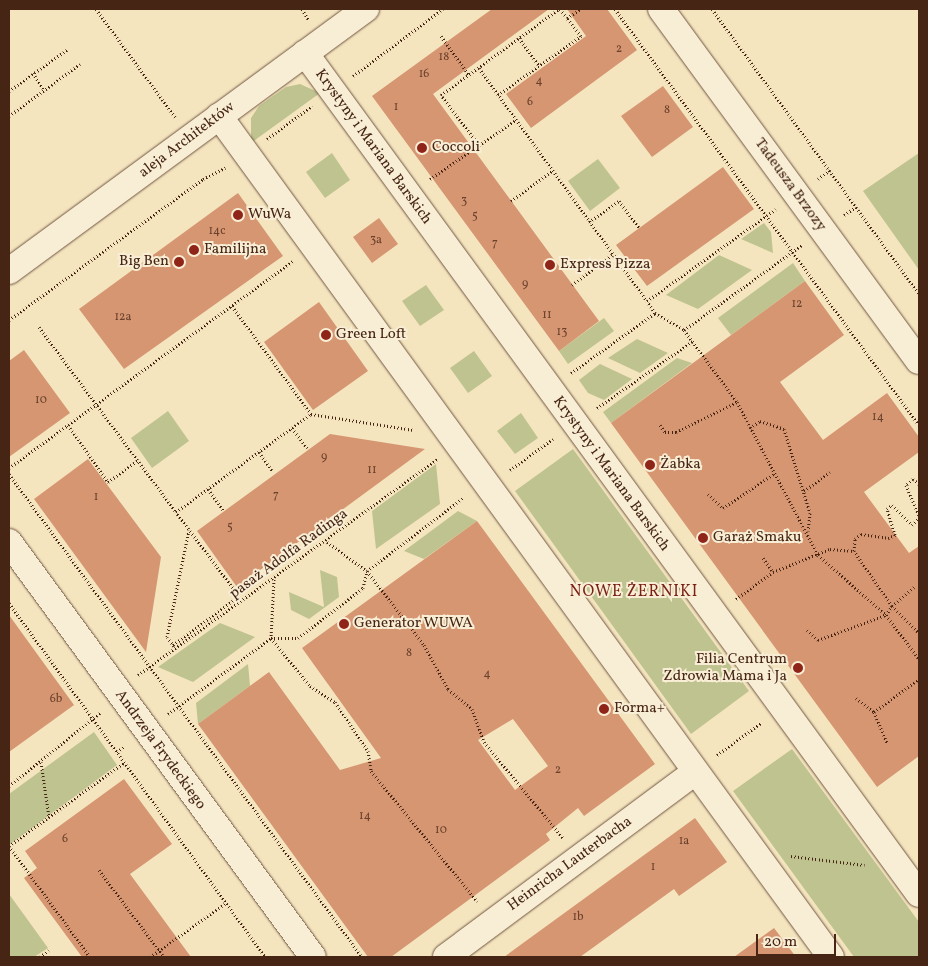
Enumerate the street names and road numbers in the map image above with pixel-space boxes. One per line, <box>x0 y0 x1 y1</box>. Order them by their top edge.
street label: Krystyny i Mariana Barskich <box>310 66 436 228</box>
street label: aleja Architektów <box>136 98 238 182</box>
street label: Tadeusza Brzozy <box>750 135 830 235</box>
street label: Krystyny i Mariana Barskich <box>548 393 674 555</box>
street label: pasaż Adolfa Radinga <box>226 505 352 603</box>
street label: Andrzeja Frydeckiego <box>111 687 209 813</box>
street label: Heinricha Lauterbacha <box>504 813 636 915</box>

